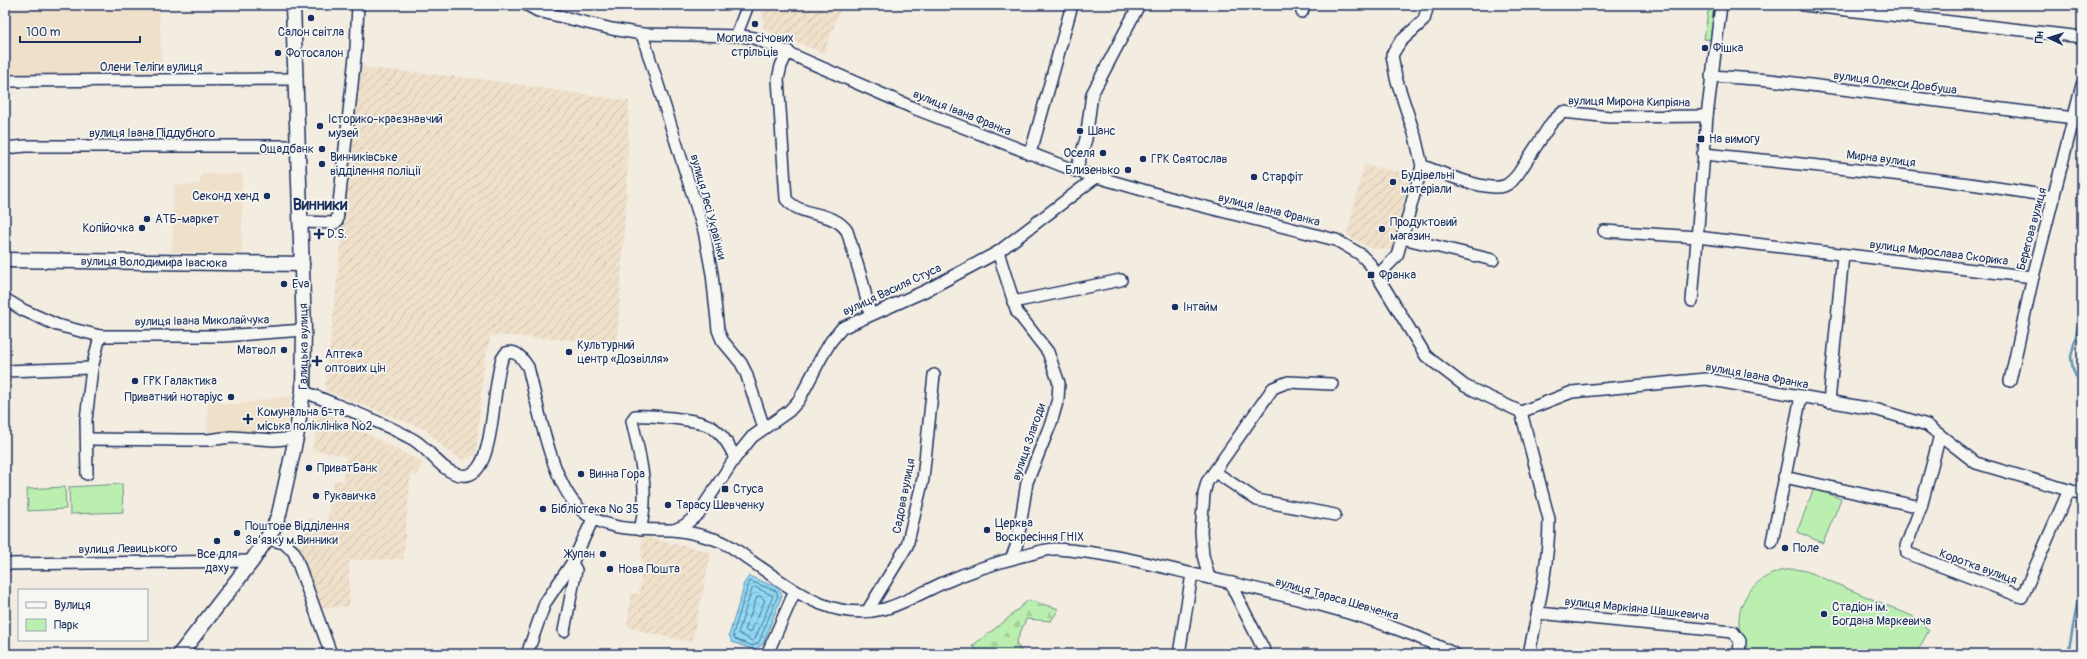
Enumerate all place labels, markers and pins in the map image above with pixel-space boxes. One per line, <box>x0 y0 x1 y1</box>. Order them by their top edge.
marker: Салон світла <box>306 13 316 23</box>
marker: Могила січових стрільців <box>750 19 760 29</box>
place label: Салон світла <box>278 25 345 40</box>
place label: Могила січових стрільців <box>717 31 794 60</box>
place label: Фішка <box>1713 41 1744 56</box>
marker: Фішка <box>1700 43 1710 53</box>
place label: Фотосалон <box>286 46 343 61</box>
marker: Фотосалон <box>273 48 283 58</box>
place label: Історико-краєзнавчий музей <box>328 112 443 141</box>
marker: Історико-краєзнавчий музей <box>315 121 325 131</box>
place label: Шанс <box>1088 124 1115 139</box>
marker: Шанс <box>1075 126 1085 136</box>
place label: На вимогу <box>1709 132 1760 147</box>
marker: На вимогу <box>1696 134 1706 144</box>
place label: Ощадбанк <box>259 142 314 157</box>
marker: Ощадбанк <box>317 144 327 154</box>
place label: Оселя <box>1063 146 1095 161</box>
marker: Оселя <box>1098 148 1108 158</box>
place label: Винниківське відділення поліції <box>330 150 422 179</box>
place label: ГРК Святослав <box>1151 152 1228 167</box>
marker: ГРК Святослав <box>1138 154 1148 164</box>
marker: Винниківське відділення поліції <box>317 159 327 169</box>
place label: Близенько <box>1065 163 1121 178</box>
marker: Близенько <box>1123 165 1133 175</box>
place label: Будівельні матеріали <box>1401 168 1454 197</box>
place label: Старфіт <box>1262 170 1303 185</box>
marker: Старфіт <box>1249 172 1259 182</box>
marker: Будівельні матеріали <box>1388 177 1398 187</box>
place label: Секонд хенд <box>192 189 260 204</box>
marker: Секонд хенд <box>262 191 272 201</box>
place label: АТБ-маркет <box>155 212 219 227</box>
marker: АТБ-маркет <box>142 214 152 224</box>
place label: Продуктовий магазин <box>1390 215 1458 244</box>
place label: Копійочка <box>82 221 134 236</box>
marker: Копійочка <box>137 223 147 233</box>
marker: Продуктовий магазин <box>1377 224 1387 234</box>
place label: D.S. <box>327 227 347 242</box>
marker: D.S. <box>314 229 324 239</box>
place label: Франка <box>1379 268 1416 283</box>
marker: Франка <box>1366 270 1376 280</box>
place label: Eva <box>292 277 310 292</box>
marker: Eva <box>279 279 289 289</box>
place label: Інтайм <box>1183 300 1218 315</box>
marker: Інтайм <box>1170 302 1180 312</box>
place label: Культурний центр «Дозвілля» <box>577 338 669 367</box>
place label: Матвол <box>237 343 276 358</box>
marker: Матвол <box>279 345 289 355</box>
place label: Аптека оптових цін <box>325 347 386 376</box>
marker: Культурний центр «Дозвілля» <box>564 347 574 357</box>
marker: Аптека оптових цін <box>312 356 322 366</box>
place label: ГРК Галактика <box>143 374 217 389</box>
marker: ГРК Галактика <box>130 376 140 386</box>
place label: Приватний нотаріус <box>125 390 223 405</box>
marker: Приватний нотаріус <box>226 392 236 402</box>
place label: Комунальна 6-та міська поліклініка №2 <box>257 405 373 434</box>
marker: Комунальна 6-та міська поліклініка №2 <box>242 413 254 425</box>
place label: ПриватБанк <box>317 461 378 476</box>
marker: ПриватБанк <box>304 463 314 473</box>
place label: Винна Гора <box>589 467 645 482</box>
marker: Винна Гора <box>576 469 586 479</box>
place label: Стуса <box>733 482 764 497</box>
marker: Стуса <box>720 484 730 494</box>
place label: Рукавичка <box>324 489 376 504</box>
marker: Рукавичка <box>311 491 321 501</box>
place label: Тарасу Шевченку <box>676 498 764 513</box>
marker: Тарасу Шевченку <box>663 500 673 510</box>
place label: Бібліотека № 35 <box>551 502 639 517</box>
marker: Бібліотека № 35 <box>538 504 548 514</box>
place label: Церква Воскресіння ГНІХ <box>995 516 1084 545</box>
place label: Поштове Відділення Зв’язку м.Винники <box>245 519 350 548</box>
marker: Церква Воскресіння ГНІХ <box>982 525 992 535</box>
marker: Поштове Відділення Зв’язку м.Винники <box>232 528 242 538</box>
marker: Все для даху <box>212 536 222 546</box>
place label: Поле <box>1793 541 1819 556</box>
marker: Поле <box>1780 543 1790 553</box>
place label: Все для даху <box>197 547 238 576</box>
place label: Жупан <box>563 547 595 562</box>
marker: Жупан <box>598 549 608 559</box>
place label: Нова Пошта <box>618 562 680 577</box>
marker: Нова Пошта <box>605 564 615 574</box>
place label: Стадіон ім. Богдана Маркевича <box>1832 600 1932 629</box>
marker: Стадіон ім. Богдана Маркевича <box>1819 609 1829 619</box>

